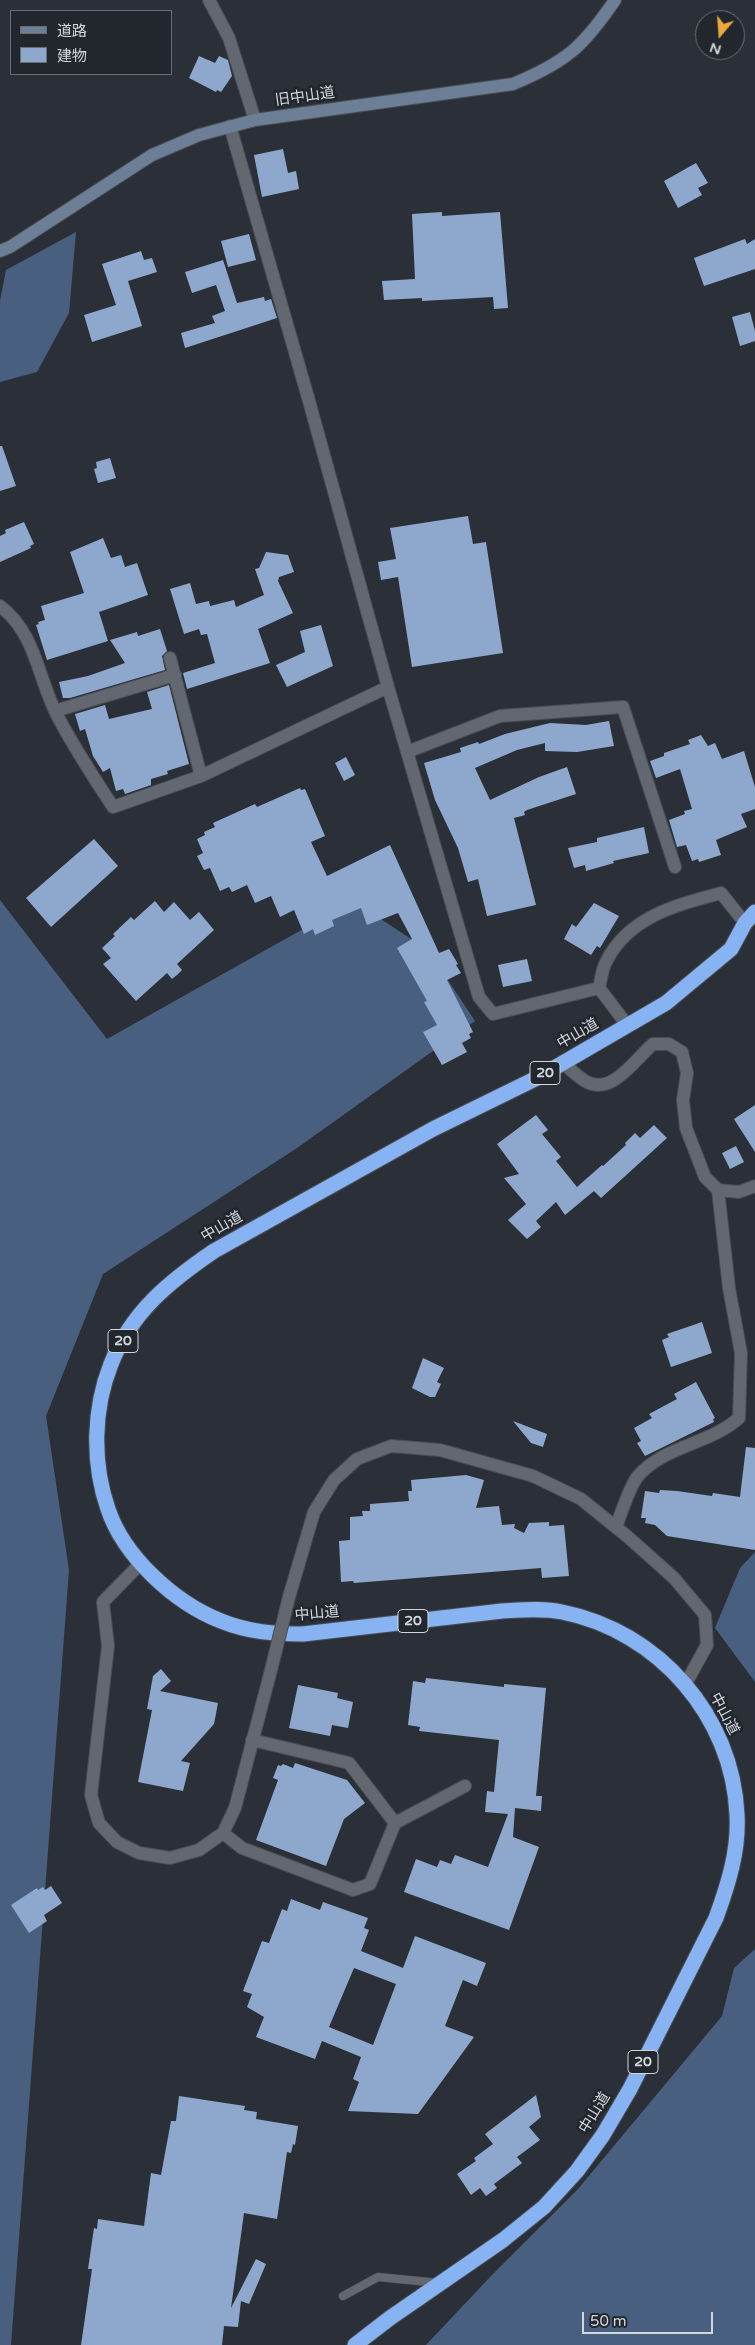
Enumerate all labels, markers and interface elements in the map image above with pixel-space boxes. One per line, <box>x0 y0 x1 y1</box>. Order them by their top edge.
legend <box>10 10 172 75</box>
north arrow <box>695 10 745 60</box>
text: 道路 <box>57 22 87 40</box>
text: N <box>708 39 723 59</box>
text: 建物 <box>57 47 87 65</box>
street label: 旧中山道 <box>274 84 336 110</box>
street label: 中山道 <box>554 1015 602 1053</box>
road number: 20 <box>530 1062 560 1084</box>
street label: 中山道 <box>198 1208 246 1246</box>
road number: 20 <box>108 1330 138 1352</box>
street label: 中山道 <box>294 1603 340 1625</box>
road number: 20 <box>398 1610 428 1632</box>
street label: 中山道 <box>705 1690 743 1738</box>
road number: 20 <box>628 2050 658 2074</box>
street label: 中山道 <box>575 2089 615 2137</box>
scale bar <box>585 2302 716 2334</box>
text: 50 m <box>590 2312 627 2330</box>

